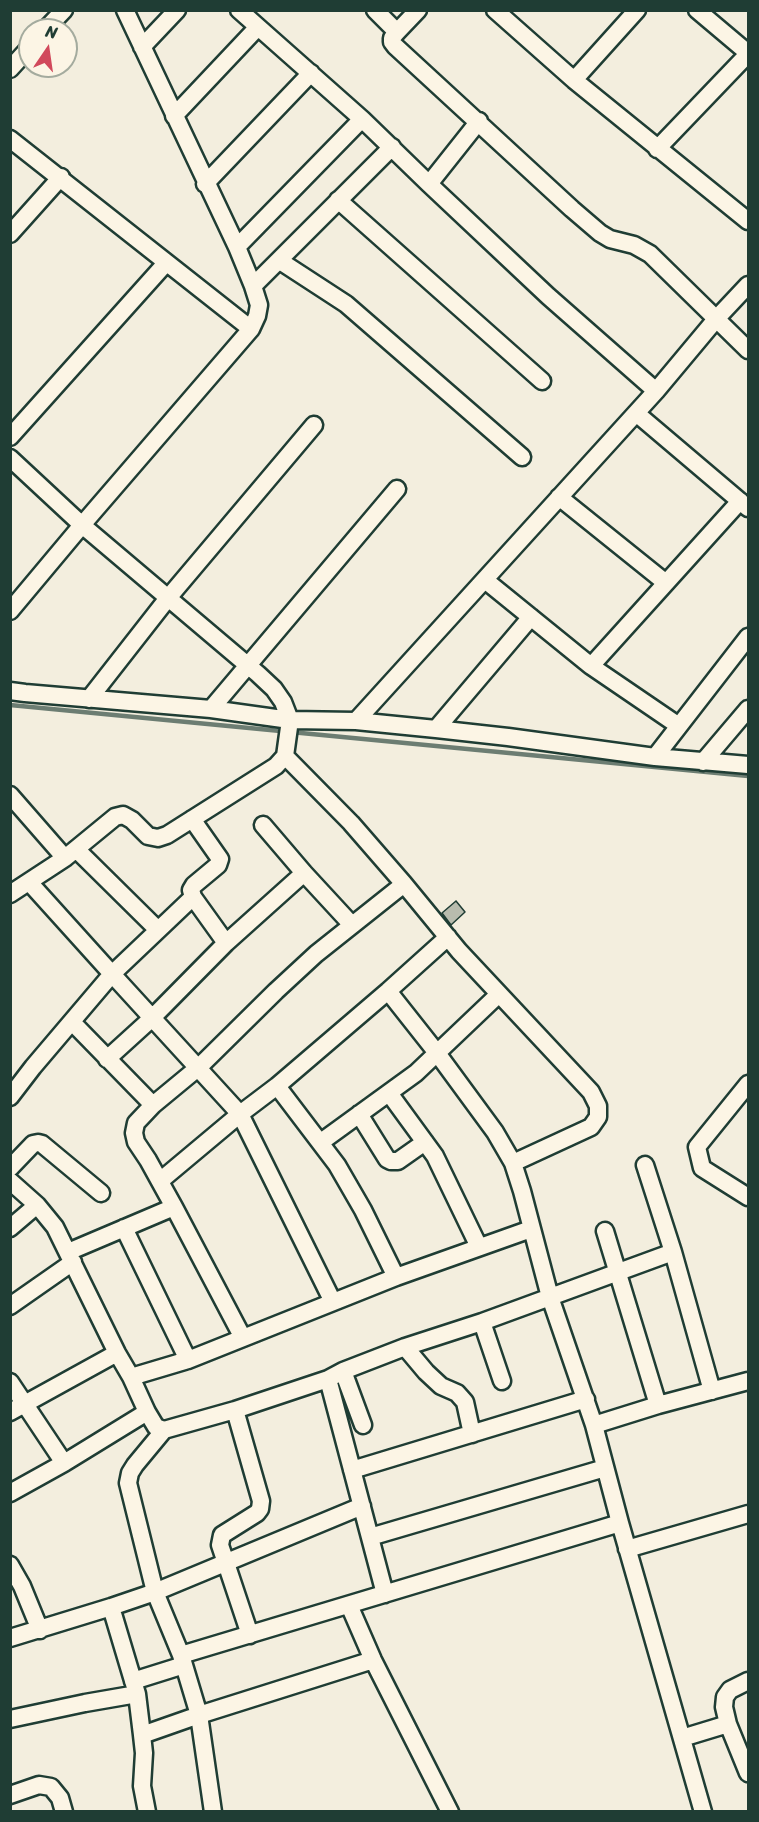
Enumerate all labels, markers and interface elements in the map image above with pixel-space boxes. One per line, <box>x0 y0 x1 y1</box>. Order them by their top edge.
text: N <box>43 17 60 47</box>
north arrow <box>18 18 78 78</box>

